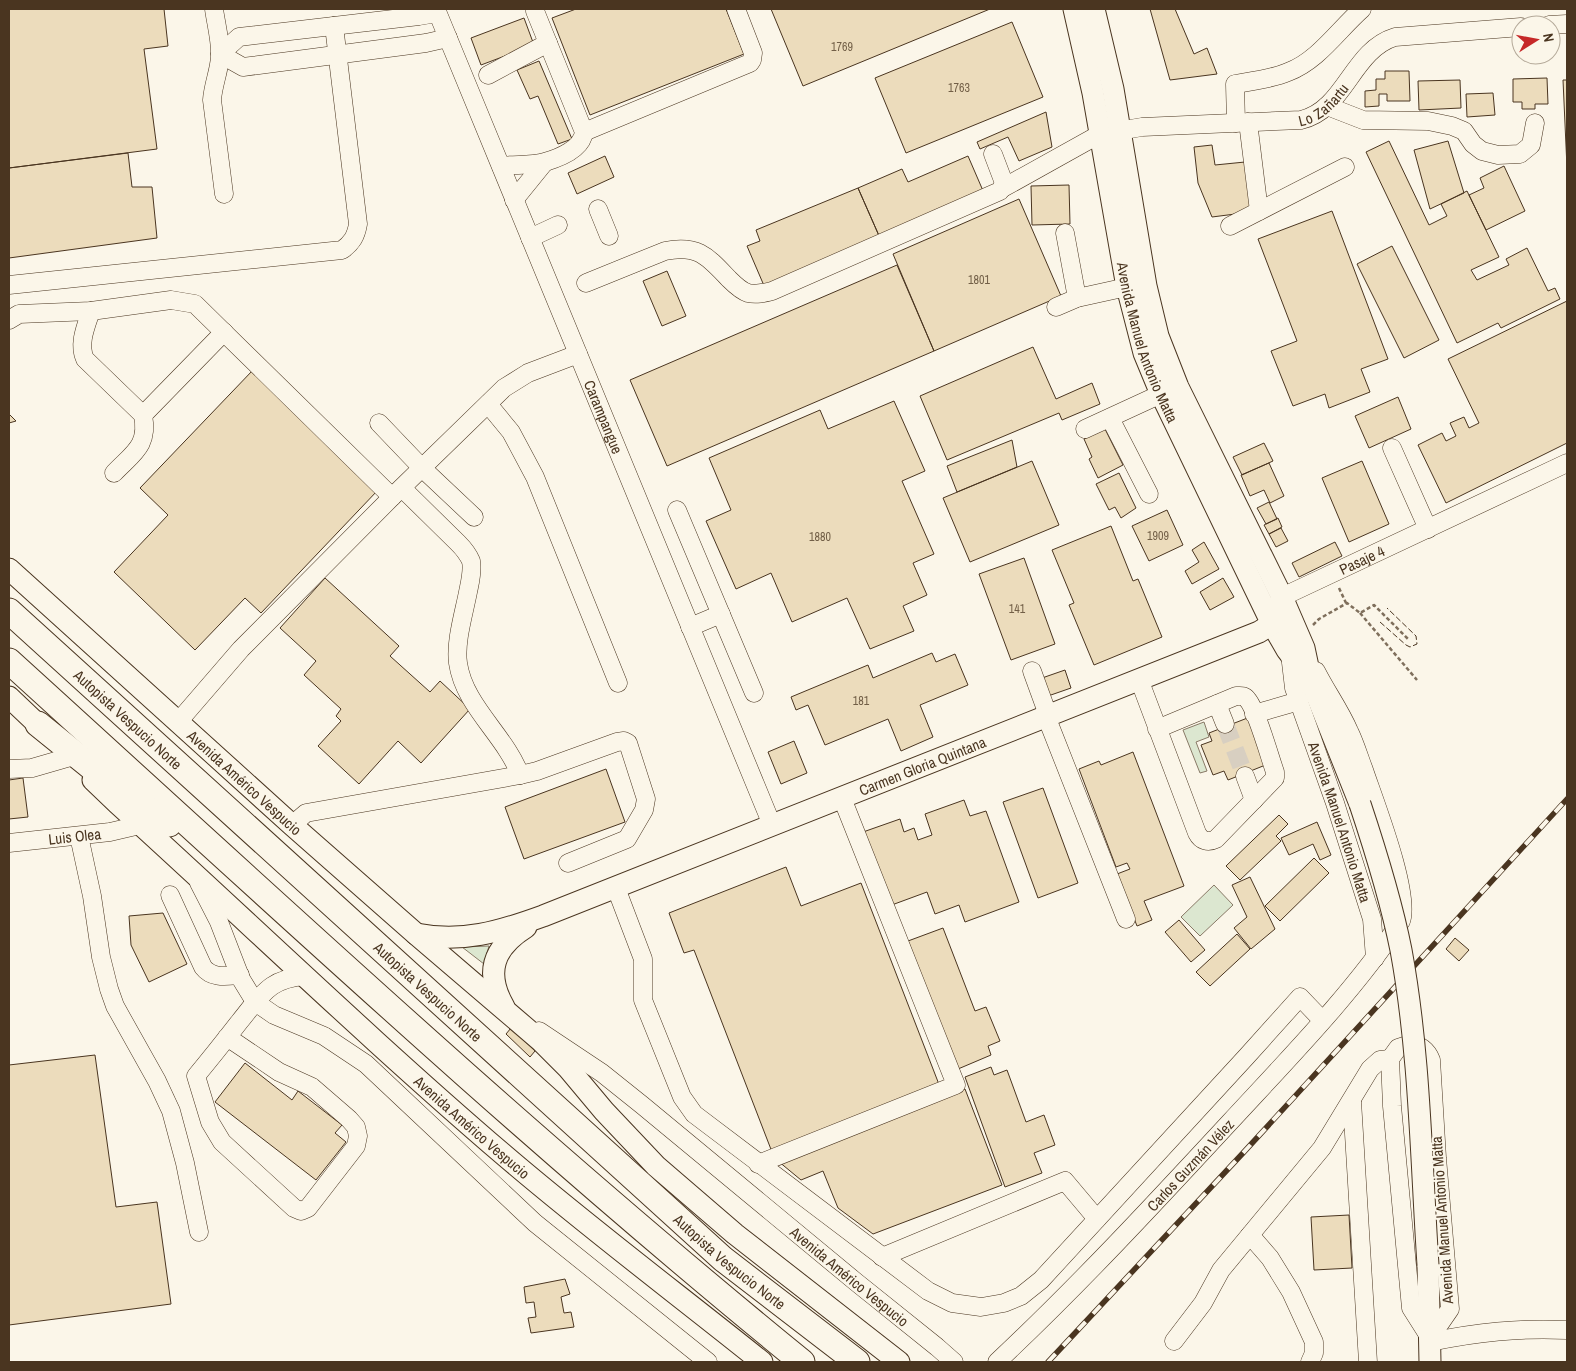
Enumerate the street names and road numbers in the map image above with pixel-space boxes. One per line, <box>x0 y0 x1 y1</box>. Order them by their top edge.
street label: Lo Zañartu <box>1296 79 1353 131</box>
street label: Avenida Manuel Antonio Matta <box>1112 259 1184 426</box>
street label: Carampangue <box>579 377 629 457</box>
street label: Pasaje 4 <box>1335 540 1388 579</box>
street label: Autopista Vespucio Norte <box>69 664 187 774</box>
street label: Avenida Américo Vespucio <box>182 724 307 840</box>
street label: Carmen Gloria Quintana <box>856 731 989 800</box>
street label: Avenida Manuel Antonio Matta <box>1303 738 1377 905</box>
street label: Luis Olea <box>47 823 102 849</box>
street label: Autopista Vespucio Norte <box>369 936 487 1046</box>
street label: Avenida Américo Vespucio <box>409 1070 535 1183</box>
street label: Carlos Guzmán Vélez <box>1142 1114 1238 1216</box>
street label: Avenida Manuel Antonio Matta <box>1426 1135 1458 1306</box>
street label: Autopista Vespucio Norte <box>669 1208 790 1314</box>
street label: Avenida Américo Vespucio <box>785 1221 914 1331</box>

